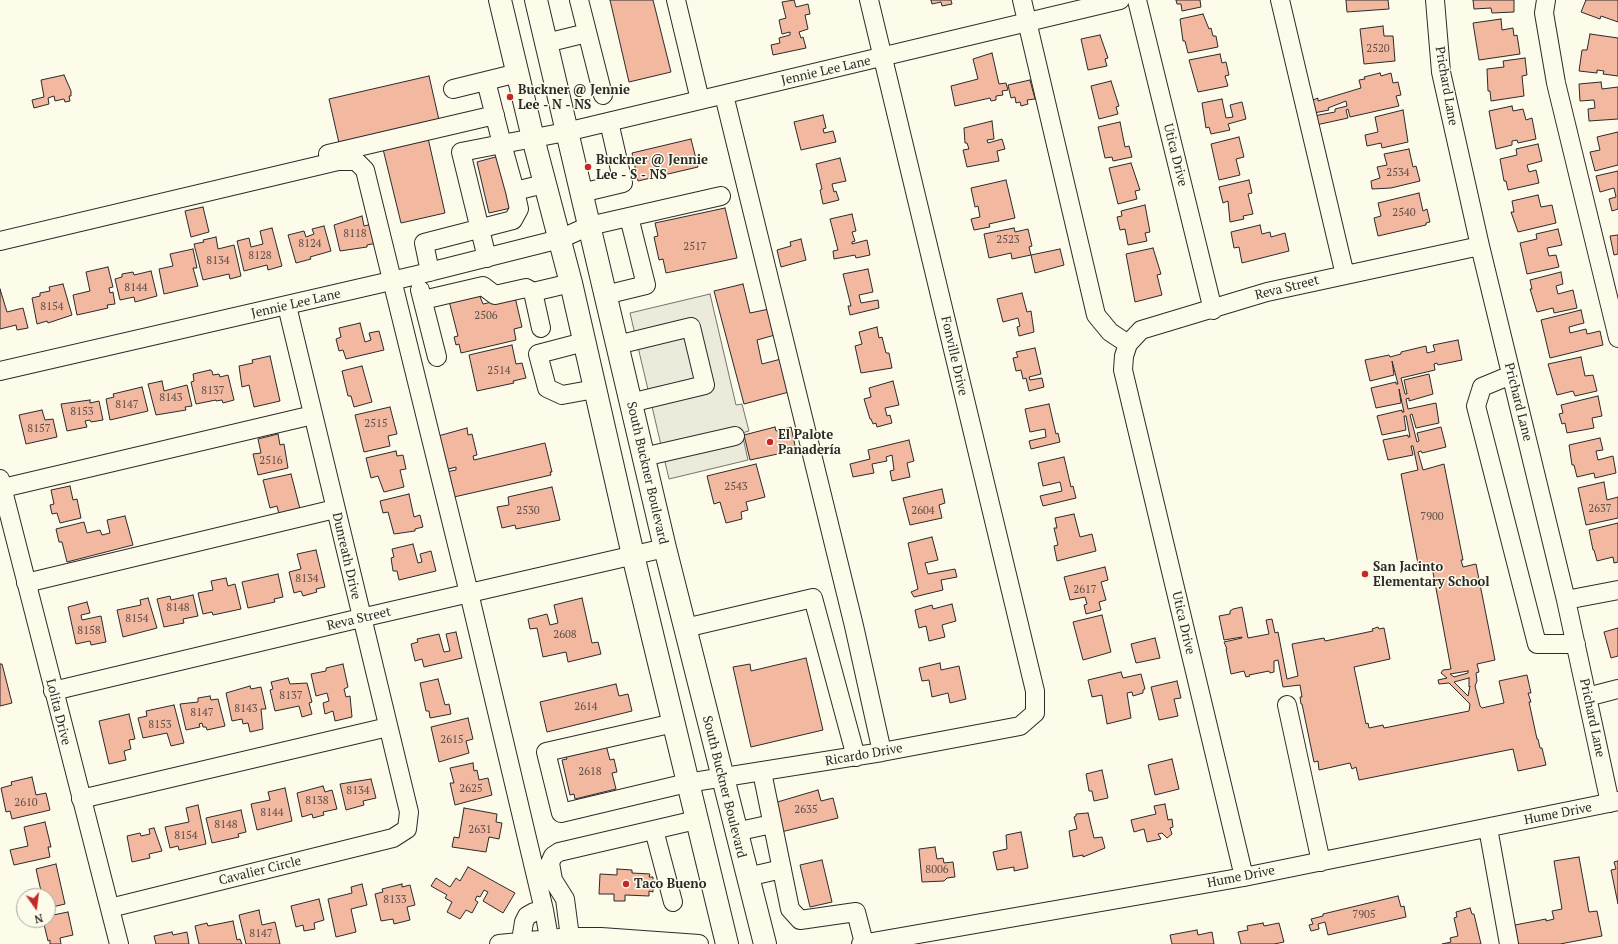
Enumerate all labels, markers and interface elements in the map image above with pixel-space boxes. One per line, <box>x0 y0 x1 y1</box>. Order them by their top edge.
house number: 2520 <box>1366 42 1390 56</box>
street label: Prichard Lane <box>1431 45 1461 127</box>
street label: Jennie Lee Lane <box>780 53 872 89</box>
place label: Buckner @ Jennie Lee - N - NS <box>518 82 630 113</box>
marker: Buckner @ Jennie Lee - N - NS <box>505 92 515 102</box>
street label: Utica Drive <box>1160 122 1190 188</box>
place label: Buckner @ Jennie Lee - S - NS <box>596 152 708 183</box>
marker: Buckner @ Jennie Lee - S - NS <box>583 162 593 172</box>
house number: 2534 <box>1386 166 1410 180</box>
house number: 2540 <box>1392 206 1416 220</box>
house number: 8118 <box>343 227 367 241</box>
house number: 2523 <box>996 233 1020 247</box>
house number: 8124 <box>298 237 322 251</box>
house number: 2517 <box>683 240 707 254</box>
house number: 8128 <box>248 249 272 263</box>
house number: 8134 <box>206 254 230 268</box>
street label: Reva Street <box>1253 273 1321 303</box>
house number: 8144 <box>124 281 148 295</box>
street label: Jennie Lee Lane <box>250 286 342 322</box>
house number: 8154 <box>40 300 64 314</box>
house number: 2506 <box>474 309 498 323</box>
street label: Fonville Drive <box>937 315 971 397</box>
street label: Prichard Lane <box>1501 361 1535 443</box>
house number: 2514 <box>487 364 511 378</box>
house number: 8137 <box>201 384 225 398</box>
house number: 8143 <box>159 391 183 405</box>
house number: 8147 <box>115 398 139 412</box>
street label: South Buckner Boulevard <box>623 400 671 546</box>
house number: 8153 <box>70 405 94 419</box>
house number: 2515 <box>364 417 388 431</box>
house number: 8157 <box>27 422 51 436</box>
place label: El Palote Panadería <box>778 427 841 458</box>
marker: El Palote Panadería <box>765 437 775 447</box>
house number: 2516 <box>259 454 283 468</box>
house number: 2543 <box>724 480 748 494</box>
house number: 2637 <box>1588 502 1612 516</box>
house number: 2530 <box>516 504 540 518</box>
house number: 2604 <box>911 504 935 518</box>
house number: 7900 <box>1420 510 1444 524</box>
street label: Dunreath Drive <box>328 511 364 601</box>
place label: San Jacinto Elementary School <box>1373 559 1490 590</box>
marker: San Jacinto Elementary School <box>1360 569 1370 579</box>
house number: 8134 <box>295 572 319 586</box>
house number: 2617 <box>1073 583 1097 597</box>
street label: Utica Drive <box>1168 590 1198 656</box>
house number: 8148 <box>166 601 190 615</box>
street label: Reva Street <box>325 604 393 634</box>
house number: 8154 <box>125 612 149 626</box>
house number: 8158 <box>77 624 101 638</box>
house number: 2608 <box>553 628 577 642</box>
street label: Lolita Drive <box>42 677 74 747</box>
street label: Prichard Lane <box>1576 677 1608 759</box>
house number: 8137 <box>279 689 303 703</box>
house number: 2614 <box>574 700 598 714</box>
house number: 8143 <box>234 702 258 716</box>
house number: 8147 <box>190 706 214 720</box>
street label: South Buckner Boulevard <box>699 714 749 860</box>
house number: 8153 <box>148 718 172 732</box>
house number: 2615 <box>440 733 464 747</box>
street label: Ricardo Drive <box>824 741 904 769</box>
house number: 2618 <box>578 765 602 779</box>
house number: 2625 <box>459 782 483 796</box>
house number: 8134 <box>346 784 370 798</box>
house number: 8138 <box>305 794 329 808</box>
house number: 2610 <box>14 796 38 810</box>
street label: Hume Drive <box>1523 800 1593 828</box>
house number: 2635 <box>794 803 818 817</box>
house number: 8144 <box>260 806 284 820</box>
house number: 8148 <box>214 818 238 832</box>
house number: 2631 <box>468 823 492 837</box>
house number: 8154 <box>174 829 198 843</box>
street label: Cavalier Circle <box>217 853 303 889</box>
house number: 8006 <box>925 863 949 877</box>
street label: Hume Drive <box>1206 863 1276 891</box>
place label: Taco Bueno <box>634 876 706 892</box>
marker: Taco Bueno <box>621 879 631 889</box>
north arrow <box>16 888 56 928</box>
house number: 8133 <box>383 893 407 907</box>
house number: 7905 <box>1352 908 1376 922</box>
text: N <box>33 911 44 926</box>
house number: 8147 <box>249 927 273 941</box>

